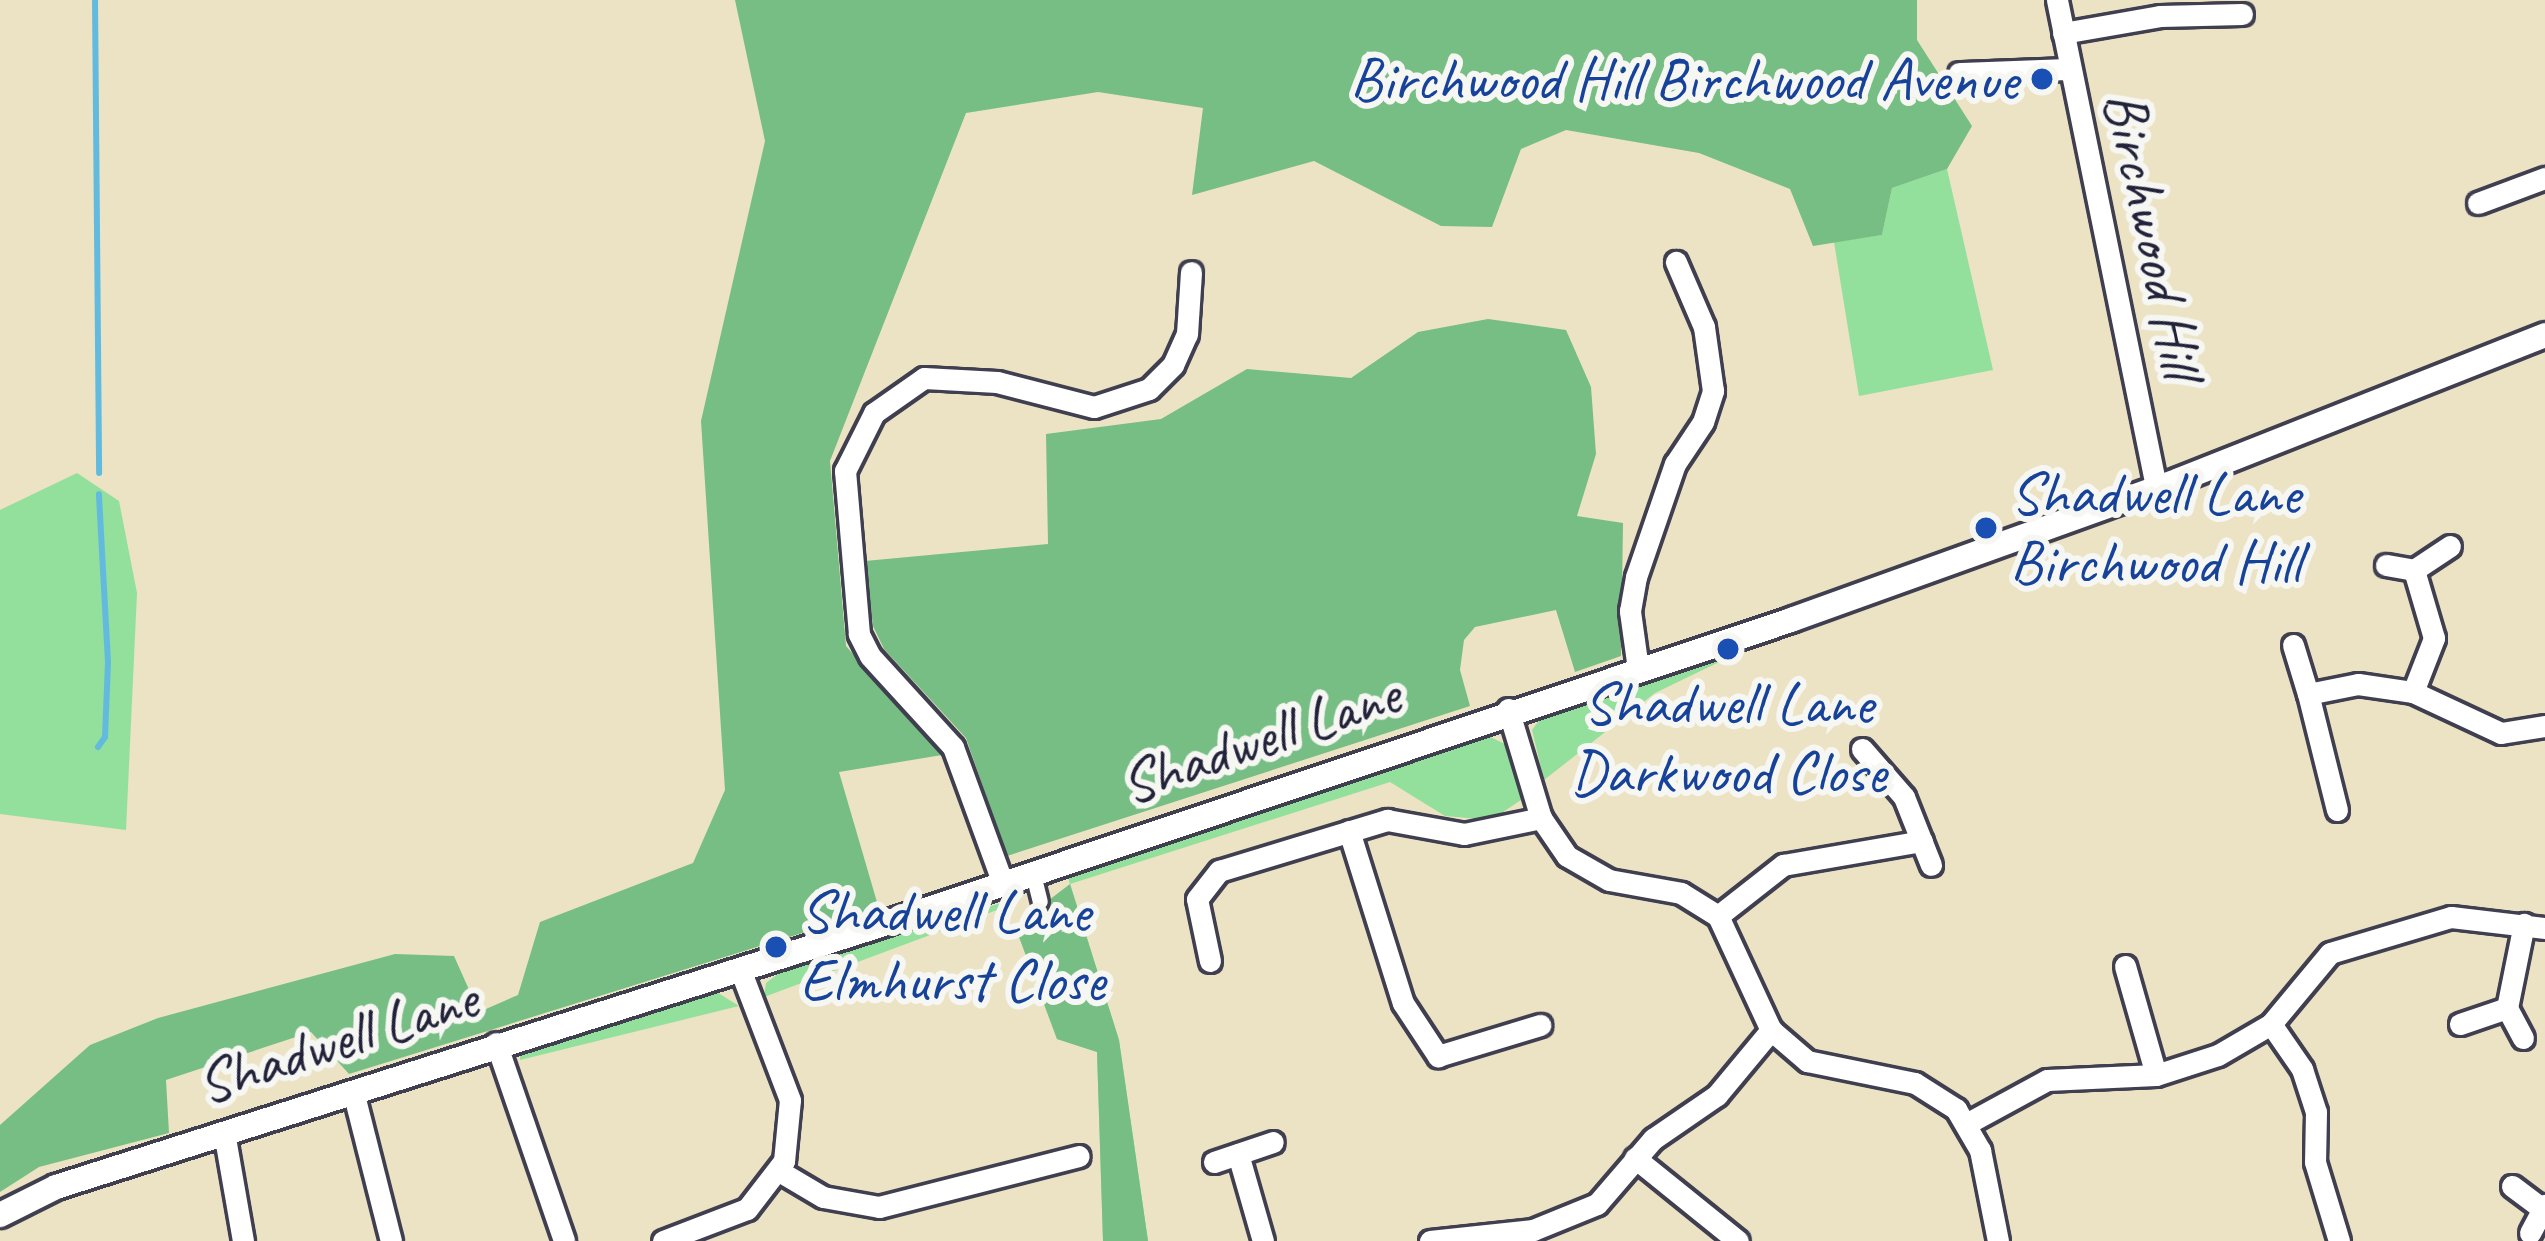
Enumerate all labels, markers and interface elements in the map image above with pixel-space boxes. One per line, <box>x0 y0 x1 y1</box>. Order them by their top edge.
place label: Birchwood Hill Birchwood Avenue <box>1351 43 2018 115</box>
marker: Birchwood Hill Birchwood Avenue <box>2029 66 2055 92</box>
street label: Birchwood Hill <box>2088 85 2218 383</box>
place label: Shadwell Lane Birchwood Hill <box>2010 458 2302 599</box>
marker: Shadwell Lane Birchwood Hill <box>1973 515 1999 541</box>
marker: Shadwell Lane Darkwood Close <box>1715 636 1741 662</box>
street label: Shadwell Lane <box>1110 657 1410 821</box>
place label: Shadwell Lane Darkwood Close <box>1570 668 1886 809</box>
place label: Shadwell Lane Elmhurst Close <box>800 876 1104 1017</box>
marker: Shadwell Lane Elmhurst Close <box>763 934 789 960</box>
street label: Shadwell Lane <box>187 962 487 1120</box>

